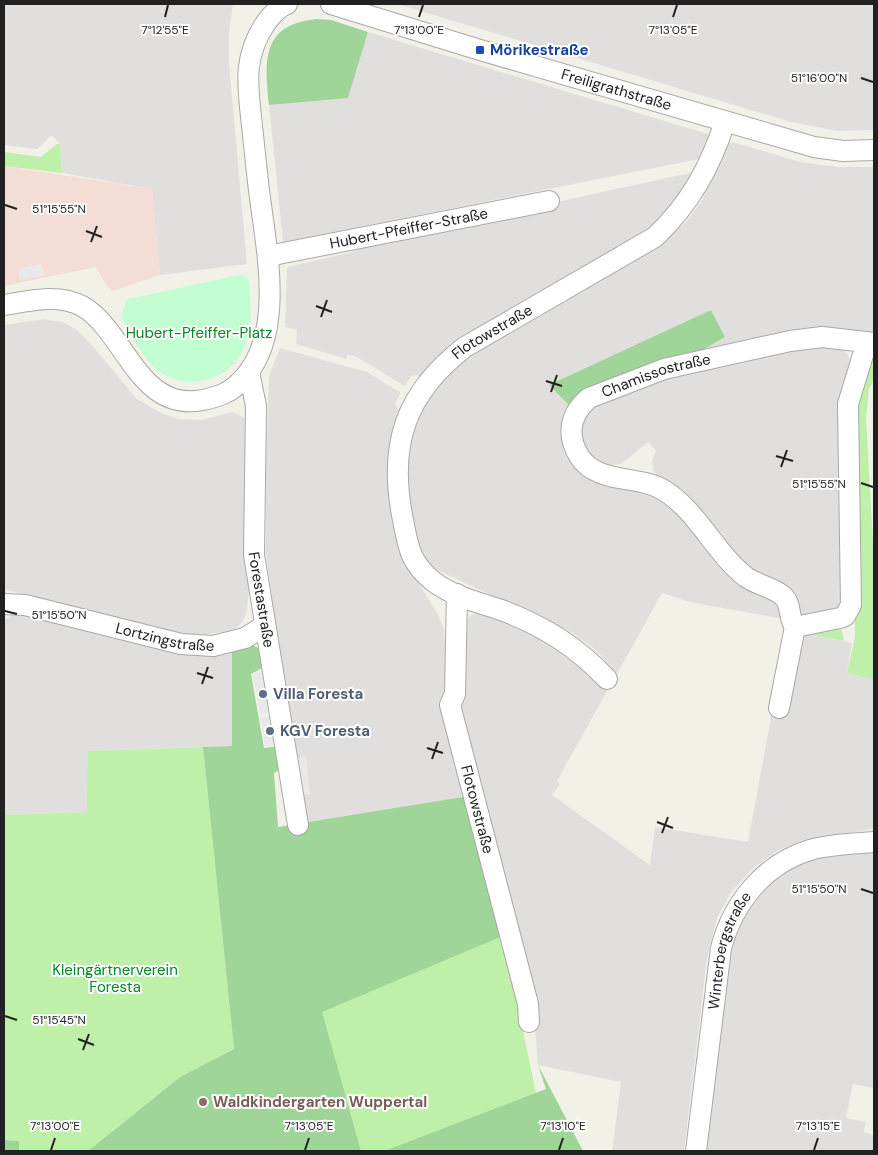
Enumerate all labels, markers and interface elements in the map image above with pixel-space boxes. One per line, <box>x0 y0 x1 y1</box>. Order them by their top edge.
text: 7°12'55"E <box>141 22 189 38</box>
text: 7°13'00"E <box>394 22 444 38</box>
text: 7°13'05"E <box>649 22 698 38</box>
place label: Mörikestraße <box>490 40 589 60</box>
marker: Mörikestraße <box>474 44 486 56</box>
street label: Freiligrathstraße <box>559 64 674 115</box>
text: 51°16'00"N <box>791 70 847 86</box>
text: 51°15'55"N <box>32 201 86 217</box>
street label: Hubert-Pfeiffer-Straße <box>328 203 490 254</box>
street label: Flotowstraße <box>447 300 536 364</box>
park label: Hubert-Pfeiffer-Platz <box>126 323 272 343</box>
street label: Chamissostraße <box>599 349 712 402</box>
text: 51°15'55"N <box>792 476 846 492</box>
street label: Forestastraße <box>244 550 279 649</box>
text: 51°15'50"N <box>32 607 86 623</box>
street label: Lortzingstraße <box>113 618 215 656</box>
place label: Villa Foresta <box>273 684 363 704</box>
marker: Villa Foresta <box>257 688 269 700</box>
place label: KGV Foresta <box>280 721 370 741</box>
marker: KGV Foresta <box>264 725 276 737</box>
street label: Flotowstraße <box>456 763 498 856</box>
text: 51°15'50"N <box>792 881 846 897</box>
street label: Winterbergstraße <box>703 888 756 1011</box>
park label: Kleingärtnerverein Foresta <box>52 960 178 997</box>
text: 51°15'45"N <box>32 1012 86 1028</box>
place label: Waldkindergarten Wuppertal <box>213 1092 427 1112</box>
marker: Waldkindergarten Wuppertal <box>197 1096 209 1108</box>
text: 7°13'00"E <box>30 1118 80 1134</box>
text: 7°13'05"E <box>285 1118 334 1134</box>
text: 7°13'10"E <box>540 1118 586 1134</box>
text: 7°13'15"E <box>796 1118 840 1134</box>

